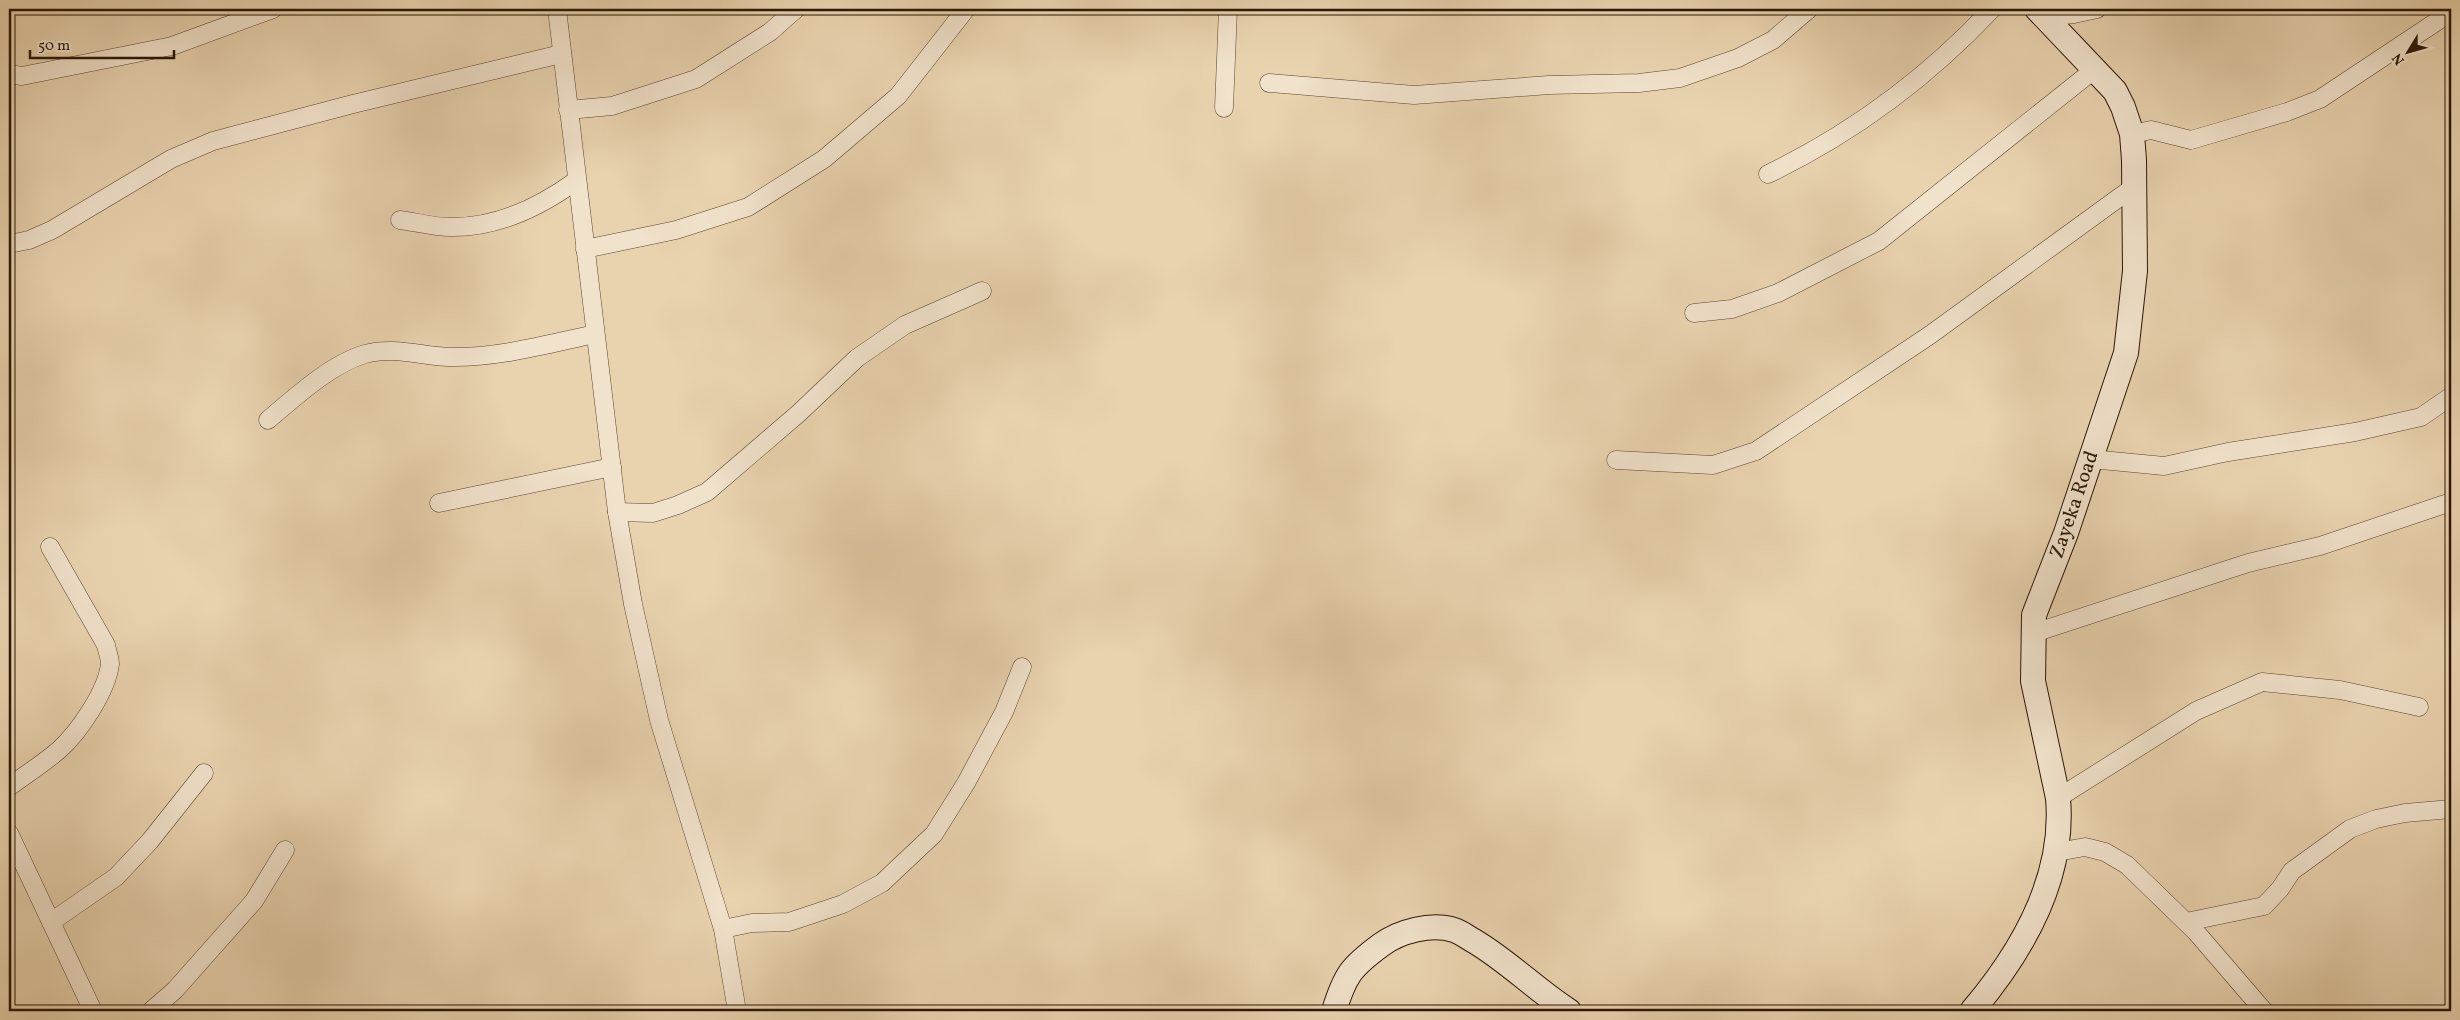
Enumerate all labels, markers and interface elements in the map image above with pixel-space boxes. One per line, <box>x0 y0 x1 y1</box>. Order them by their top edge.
scale bar <box>30 28 174 60</box>
north arrow <box>2382 28 2432 78</box>
text: 50 m <box>38 36 70 57</box>
text: N <box>2388 49 2409 69</box>
street label: Zayeka Road <box>2044 447 2106 563</box>

